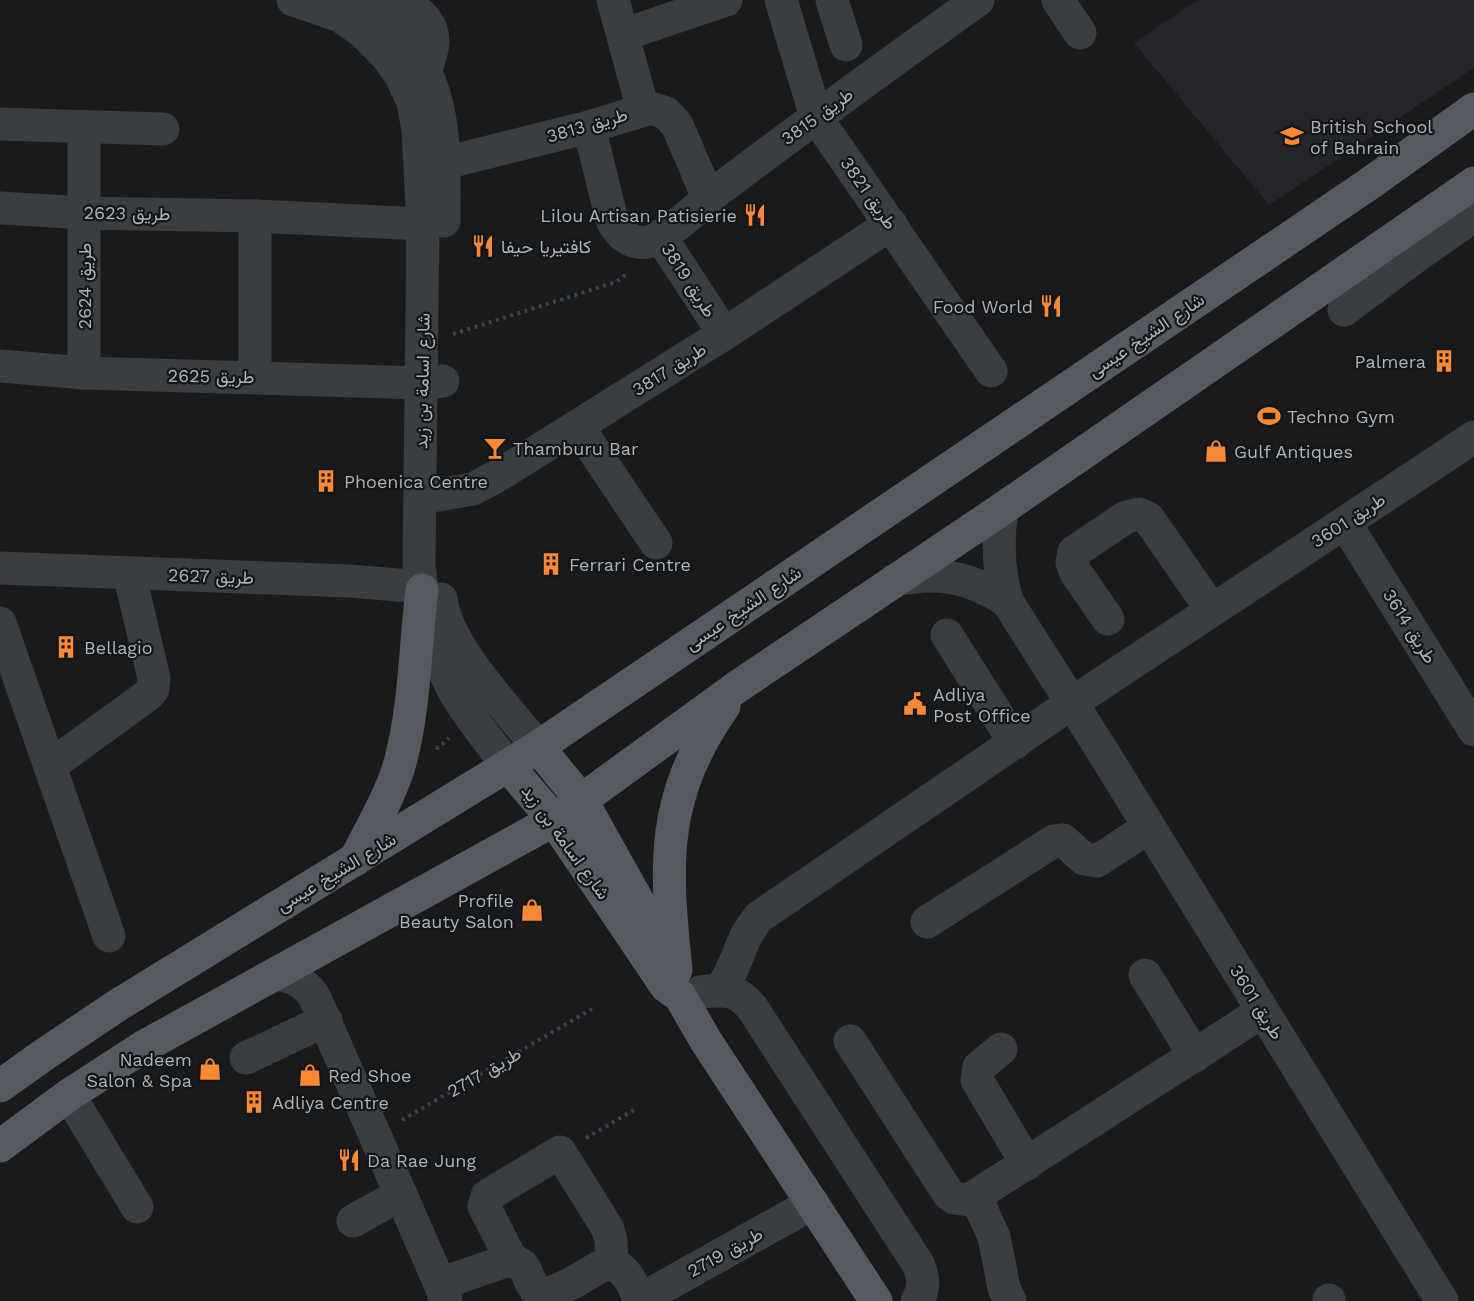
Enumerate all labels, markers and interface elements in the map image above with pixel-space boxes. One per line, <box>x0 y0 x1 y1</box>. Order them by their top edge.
street label: طريق 3815 <box>777 83 857 150</box>
street label: طريق 3813 <box>544 103 630 148</box>
place label: British School of Bahrain <box>1310 116 1433 158</box>
school or university icon: British School of Bahrain <box>1279 123 1305 149</box>
street label: طريق 3821 <box>836 153 902 234</box>
street label: طريق 2623 <box>83 202 171 225</box>
restaurant icon: Lilou Artisan Patisierie <box>742 202 768 228</box>
place label: Lilou Artisan Patisierie <box>540 205 737 226</box>
restaurant icon: كافتيريا حيفا <box>470 233 496 259</box>
place label: كافتيريا حيفا <box>501 236 591 258</box>
street label: طريق 3819 <box>656 239 721 322</box>
street label: طريق 2624 <box>74 243 96 329</box>
street label: شارع الشيخ عيسى <box>1084 288 1209 383</box>
restaurant icon: Food World <box>1038 293 1064 319</box>
place label: Food World <box>933 296 1033 317</box>
street label: شارع اسامة بن زيد <box>410 313 436 449</box>
street label: طريق 3817 <box>628 338 710 401</box>
building icon: Palmera <box>1431 348 1457 374</box>
place label: Palmera <box>1355 351 1426 372</box>
street label: طريق 2625 <box>167 365 255 388</box>
sports icon: Techno Gym <box>1256 403 1282 429</box>
place label: Techno Gym <box>1287 406 1395 427</box>
bar icon: Thamburu Bar <box>482 435 508 461</box>
place label: Thamburu Bar <box>513 438 638 459</box>
shop icon: Gulf Antiques <box>1203 438 1229 464</box>
place label: Gulf Antiques <box>1234 441 1353 462</box>
building icon: Phoenica Centre <box>313 468 339 494</box>
place label: Phoenica Centre <box>344 471 488 492</box>
street label: طريق 3601 <box>1307 488 1389 553</box>
building icon: Ferrari Centre <box>538 551 564 577</box>
place label: Ferrari Centre <box>569 554 691 575</box>
street label: شارع الشيخ عيسى <box>681 561 806 656</box>
street label: طريق 2627 <box>168 564 254 589</box>
street label: طريق 3614 <box>1378 585 1441 668</box>
building icon: Bellagio <box>53 634 79 660</box>
place label: Bellagio <box>84 637 153 658</box>
place label: Adliya Post Office <box>933 684 1031 726</box>
public building icon: Adliya Post Office <box>902 691 928 717</box>
street label: شارع اسامة بن زيد <box>516 781 615 904</box>
street label: شارع الشيخ عيسى <box>272 828 401 918</box>
place label: Profile Beauty Salon <box>399 890 514 932</box>
shop icon: Profile Beauty Salon <box>519 897 545 923</box>
street label: طريق 3601 <box>1225 961 1288 1044</box>
street label: طريق 2717 <box>443 1042 525 1102</box>
place label: Nadeem Salon & Spa <box>87 1049 192 1091</box>
shop icon: Nadeem Salon & Spa <box>197 1056 223 1082</box>
shop icon: Red Shoe <box>297 1062 323 1088</box>
place label: Red Shoe <box>328 1065 411 1086</box>
building icon: Adliya Centre <box>241 1089 267 1115</box>
place label: Adliya Centre <box>272 1092 389 1113</box>
restaurant icon: Da Rae Jung <box>336 1147 362 1173</box>
place label: Da Rae Jung <box>367 1150 476 1171</box>
street label: طريق 2719 <box>684 1223 767 1282</box>

